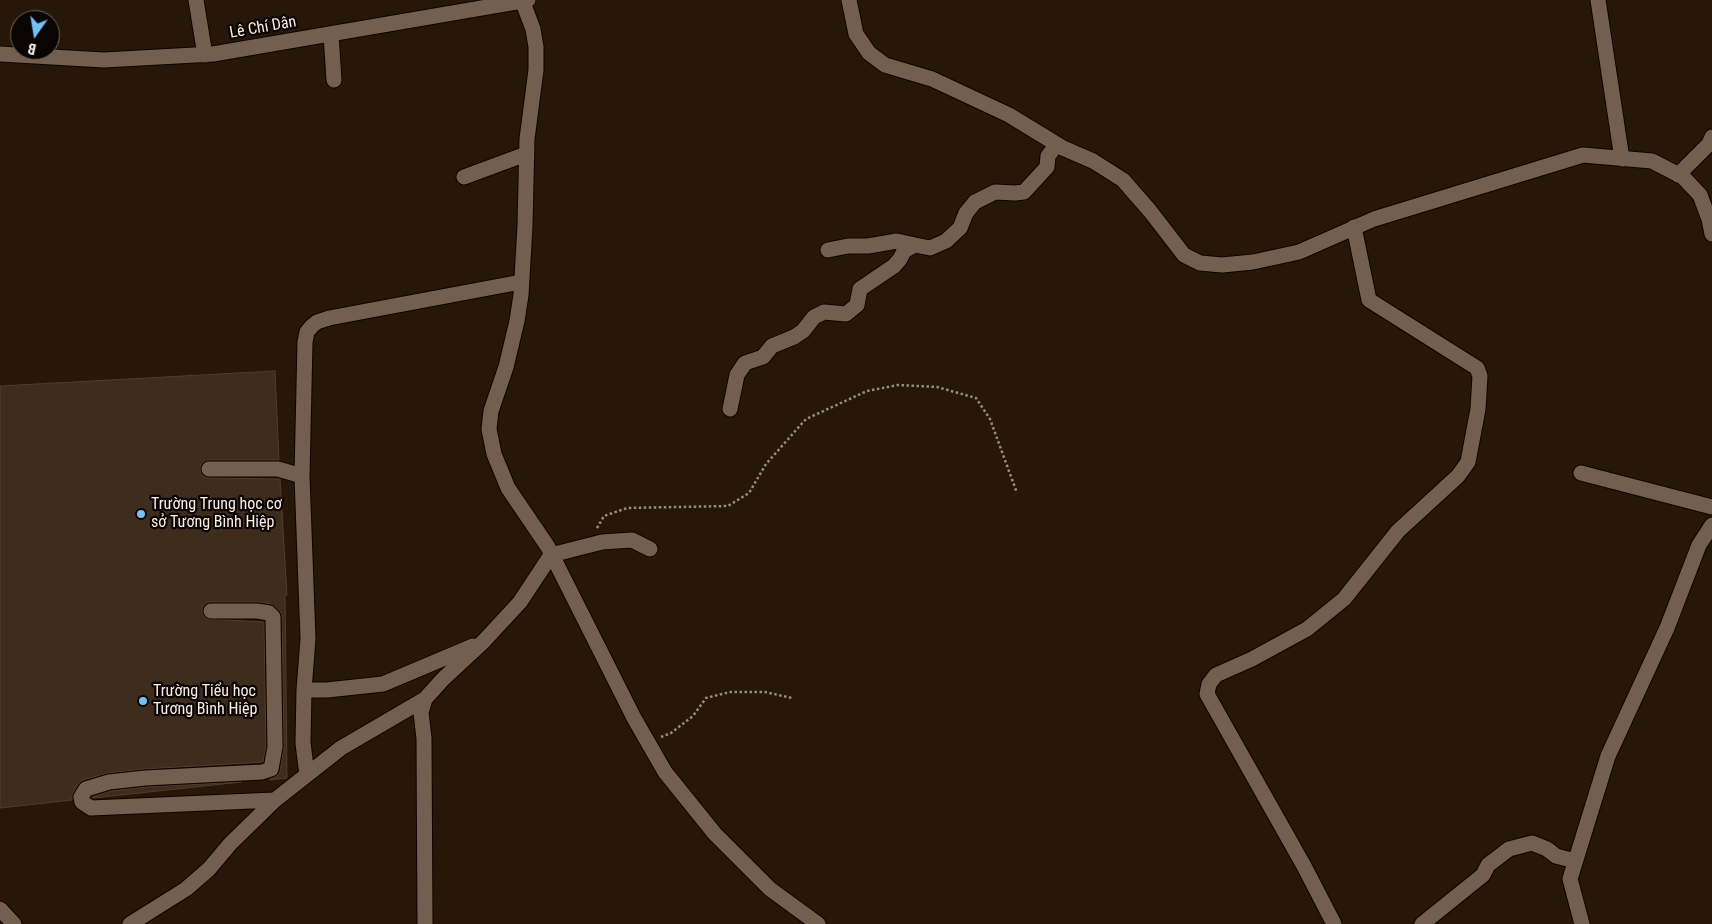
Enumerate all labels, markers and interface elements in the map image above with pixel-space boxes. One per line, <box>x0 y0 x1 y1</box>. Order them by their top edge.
north arrow <box>10 10 60 60</box>
street label: Lê Chí Dân <box>228 13 298 43</box>
text: B <box>26 40 37 57</box>
place label: Trường Trung học cơ sở Tương Bình Hiệp <box>151 495 282 533</box>
marker: Trường Trung học cơ sở Tương Bình Hiệp <box>135 508 147 520</box>
place label: Trường Tiểu học Tương Bình Hiệp <box>153 682 257 720</box>
marker: Trường Tiểu học Tương Bình Hiệp <box>137 695 149 707</box>

